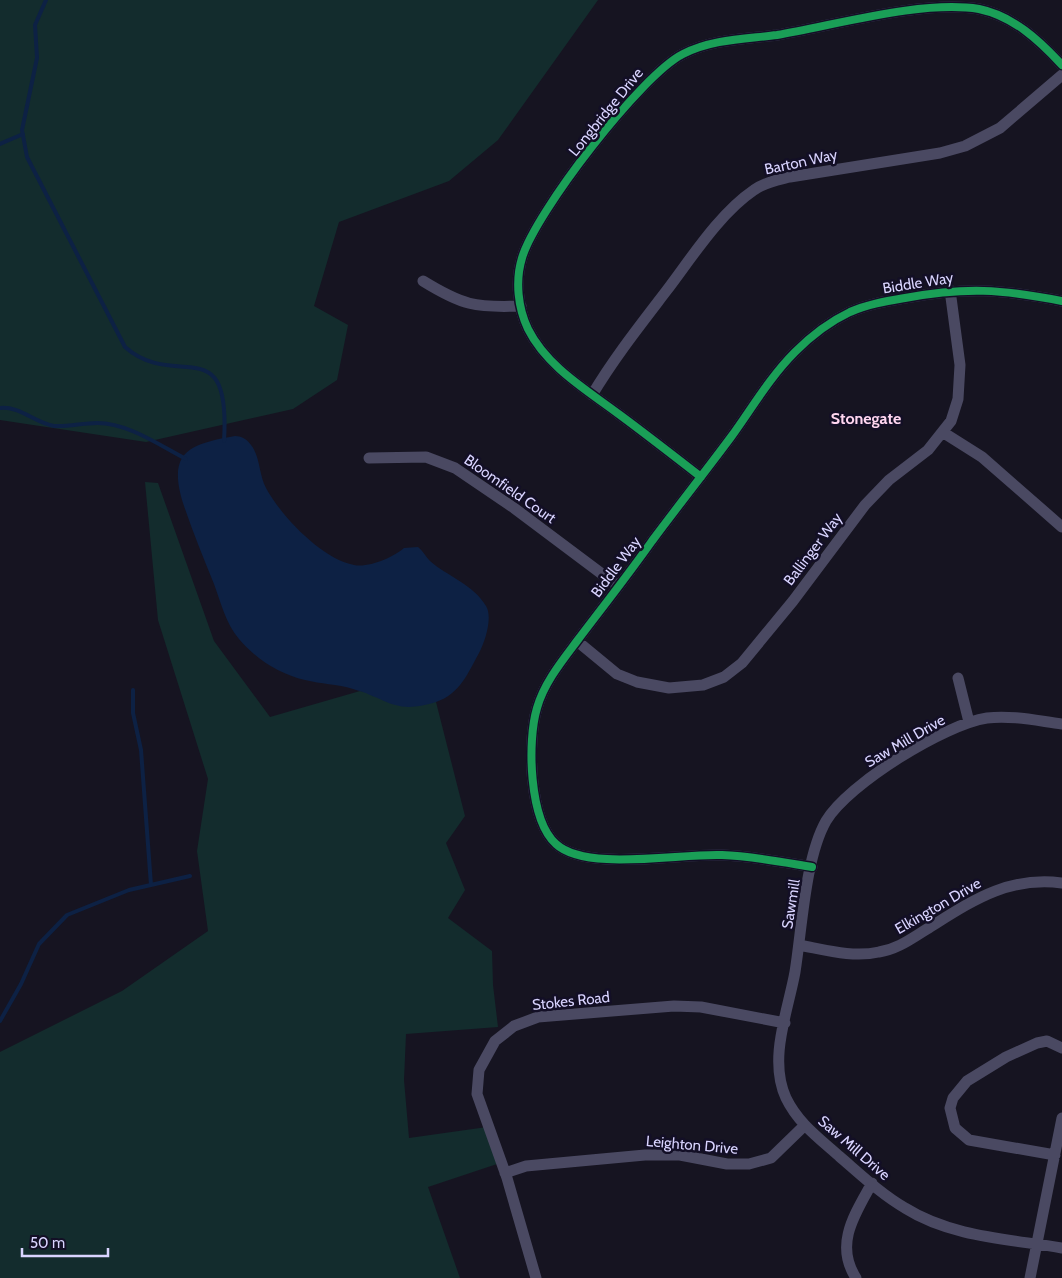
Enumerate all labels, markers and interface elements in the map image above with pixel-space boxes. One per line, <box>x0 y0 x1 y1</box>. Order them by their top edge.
street label: Longbridge Drive <box>565 64 647 160</box>
street label: Barton Way <box>763 145 839 178</box>
street label: Biddle Way <box>881 268 955 297</box>
district label: Stonegate <box>831 409 901 428</box>
street label: Bloomfield Court <box>461 451 559 527</box>
street label: Ballinger Way <box>780 509 846 589</box>
street label: Biddle Way <box>587 533 645 601</box>
street label: Saw Mill Drive <box>862 711 948 771</box>
street label: Elkington Drive <box>892 874 984 938</box>
street label: Sawmill <box>778 877 804 930</box>
street label: Stokes Road <box>531 988 611 1014</box>
street label: Saw Mill Drive <box>814 1112 894 1184</box>
street label: Leighton Drive <box>645 1132 739 1158</box>
scale bar <box>22 1226 109 1258</box>
text: 50 m <box>30 1234 65 1252</box>

